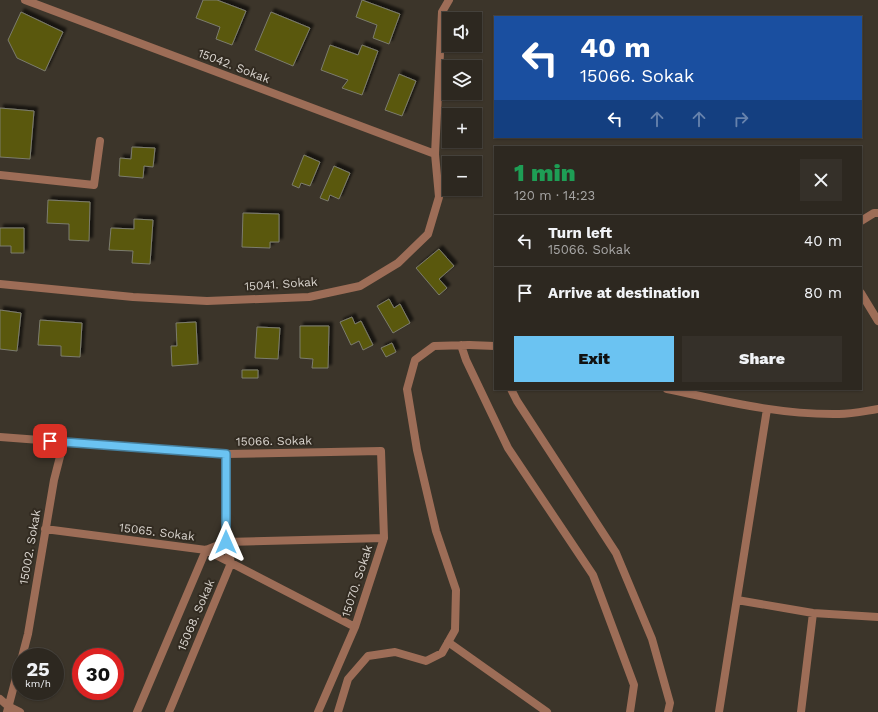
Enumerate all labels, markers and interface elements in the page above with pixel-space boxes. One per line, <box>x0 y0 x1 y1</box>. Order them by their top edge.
map controls <box>442 12 482 196</box>
button: sound <box>442 12 482 52</box>
text: 40 m <box>580 31 650 64</box>
icon: left <box>514 32 566 84</box>
street label: 15042. Sokak <box>196 46 272 86</box>
button: layers <box>442 60 482 100</box>
text: 15066. Sokak <box>580 65 694 86</box>
button: + <box>442 108 482 148</box>
icon: left <box>604 108 626 130</box>
icon: ahead <box>646 108 668 130</box>
icon: ahead <box>688 108 710 130</box>
icon: right <box>730 108 752 130</box>
button: − <box>442 156 482 196</box>
text: 1 min <box>514 159 576 187</box>
button: close <box>800 159 842 201</box>
text: 120 m · 14:23 <box>514 188 595 203</box>
text: Turn left <box>548 224 612 242</box>
icon: left <box>514 230 536 252</box>
text: 40 m <box>804 232 842 250</box>
text: 15066. Sokak <box>548 242 631 257</box>
street label: 15041. Sokak <box>244 274 318 294</box>
icon: arrive <box>514 282 536 304</box>
text: Arrive at destination <box>548 284 700 302</box>
text: 80 m <box>804 284 842 302</box>
button: Exit <box>514 336 674 382</box>
button: Share <box>682 336 842 382</box>
pin <box>33 424 67 458</box>
icon: arrive <box>39 430 61 452</box>
street label: 15066. Sokak <box>236 433 312 449</box>
street label: 15002. Sokak <box>17 508 44 586</box>
street label: 15065. Sokak <box>118 520 196 544</box>
position arrow <box>205 521 247 563</box>
street label: 15070. Sokak <box>339 543 375 619</box>
street label: 15068. Sokak <box>175 577 217 653</box>
speed limit sign: 30 <box>72 648 124 700</box>
text: 25 <box>26 657 50 681</box>
text: km/h <box>25 678 51 689</box>

